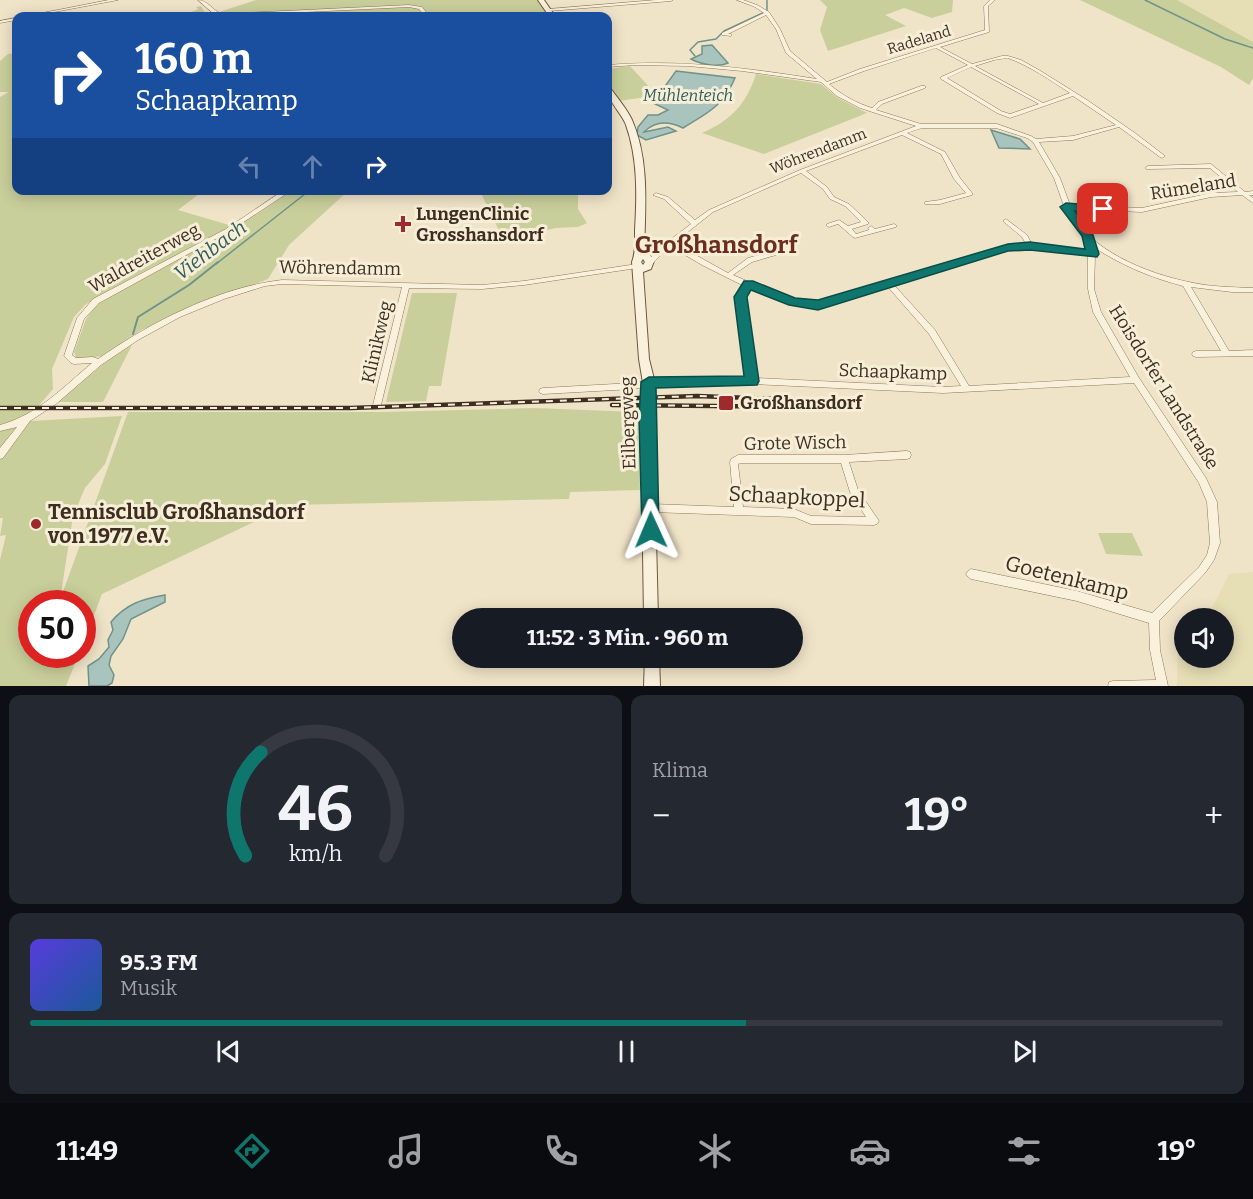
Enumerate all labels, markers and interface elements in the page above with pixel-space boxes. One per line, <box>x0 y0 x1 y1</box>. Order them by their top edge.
street label: Radeland <box>885 22 953 58</box>
text: 160 m <box>135 34 252 84</box>
icon: right <box>36 36 114 114</box>
text: Schaapkamp <box>135 85 298 117</box>
water label: Mühlenteich <box>643 86 733 105</box>
street label: Wöhrendamm <box>767 124 869 178</box>
icon: left <box>233 150 266 183</box>
icon: ahead <box>296 150 329 183</box>
icon: right <box>359 150 392 183</box>
street label: Rümeland <box>1149 169 1238 205</box>
pin <box>1077 183 1128 234</box>
icon: arrive <box>1086 192 1119 225</box>
place label: LungenClinic Grosshansdorf <box>416 203 545 246</box>
water label: Viehbach <box>169 215 251 285</box>
marker: LungenClinic Grosshansdorf <box>394 215 412 233</box>
street label: Waldreiterweg <box>85 218 203 298</box>
district label: Großhansdorf <box>635 231 799 259</box>
street label: Wöhrendamm <box>279 256 401 280</box>
street label: Klinikweg <box>357 299 397 385</box>
street label: Hoisdorfer Landstraße <box>1104 301 1224 473</box>
street label: Schaapkamp <box>838 359 948 385</box>
street label: Eilbergweg <box>615 376 641 470</box>
place label: Großhansdorf <box>740 392 863 414</box>
marker: Großhansdorf <box>717 394 735 412</box>
street label: Grote Wisch <box>744 431 846 455</box>
street label: Schaapkoppel <box>728 480 866 514</box>
position arrow <box>619 498 683 562</box>
place label: Tennisclub Großhansdorf von 1977 e.V. <box>47 499 307 549</box>
marker: Tennisclub Großhansdorf von 1977 e.V. <box>29 517 43 531</box>
street label: Goetenkamp <box>1003 550 1131 606</box>
speed limit sign: 50 <box>18 590 96 668</box>
map controls <box>1174 608 1234 668</box>
button: sound <box>1174 608 1234 668</box>
text: 11:52 · 3 Min. · 960 m <box>527 624 728 651</box>
text: Klima <box>652 758 708 782</box>
text: 46 <box>278 772 353 847</box>
text: 19° <box>904 788 970 842</box>
text: − <box>652 796 670 836</box>
text: + <box>1204 796 1223 836</box>
text: km/h <box>289 842 342 868</box>
text: 95.3 FM <box>120 949 198 976</box>
text: Musik <box>120 976 177 1000</box>
icon: previous <box>212 1035 245 1068</box>
icon: pause <box>610 1035 643 1068</box>
icon: next <box>1008 1035 1041 1068</box>
icon: directions <box>231 1130 273 1172</box>
icon: music <box>385 1130 427 1172</box>
icon: phone <box>540 1130 582 1172</box>
icon: climate <box>694 1130 736 1172</box>
icon: car <box>849 1130 891 1172</box>
icon: filters <box>1003 1130 1045 1172</box>
text: 11:49 <box>56 1135 118 1167</box>
text: 19° <box>1157 1135 1197 1167</box>

